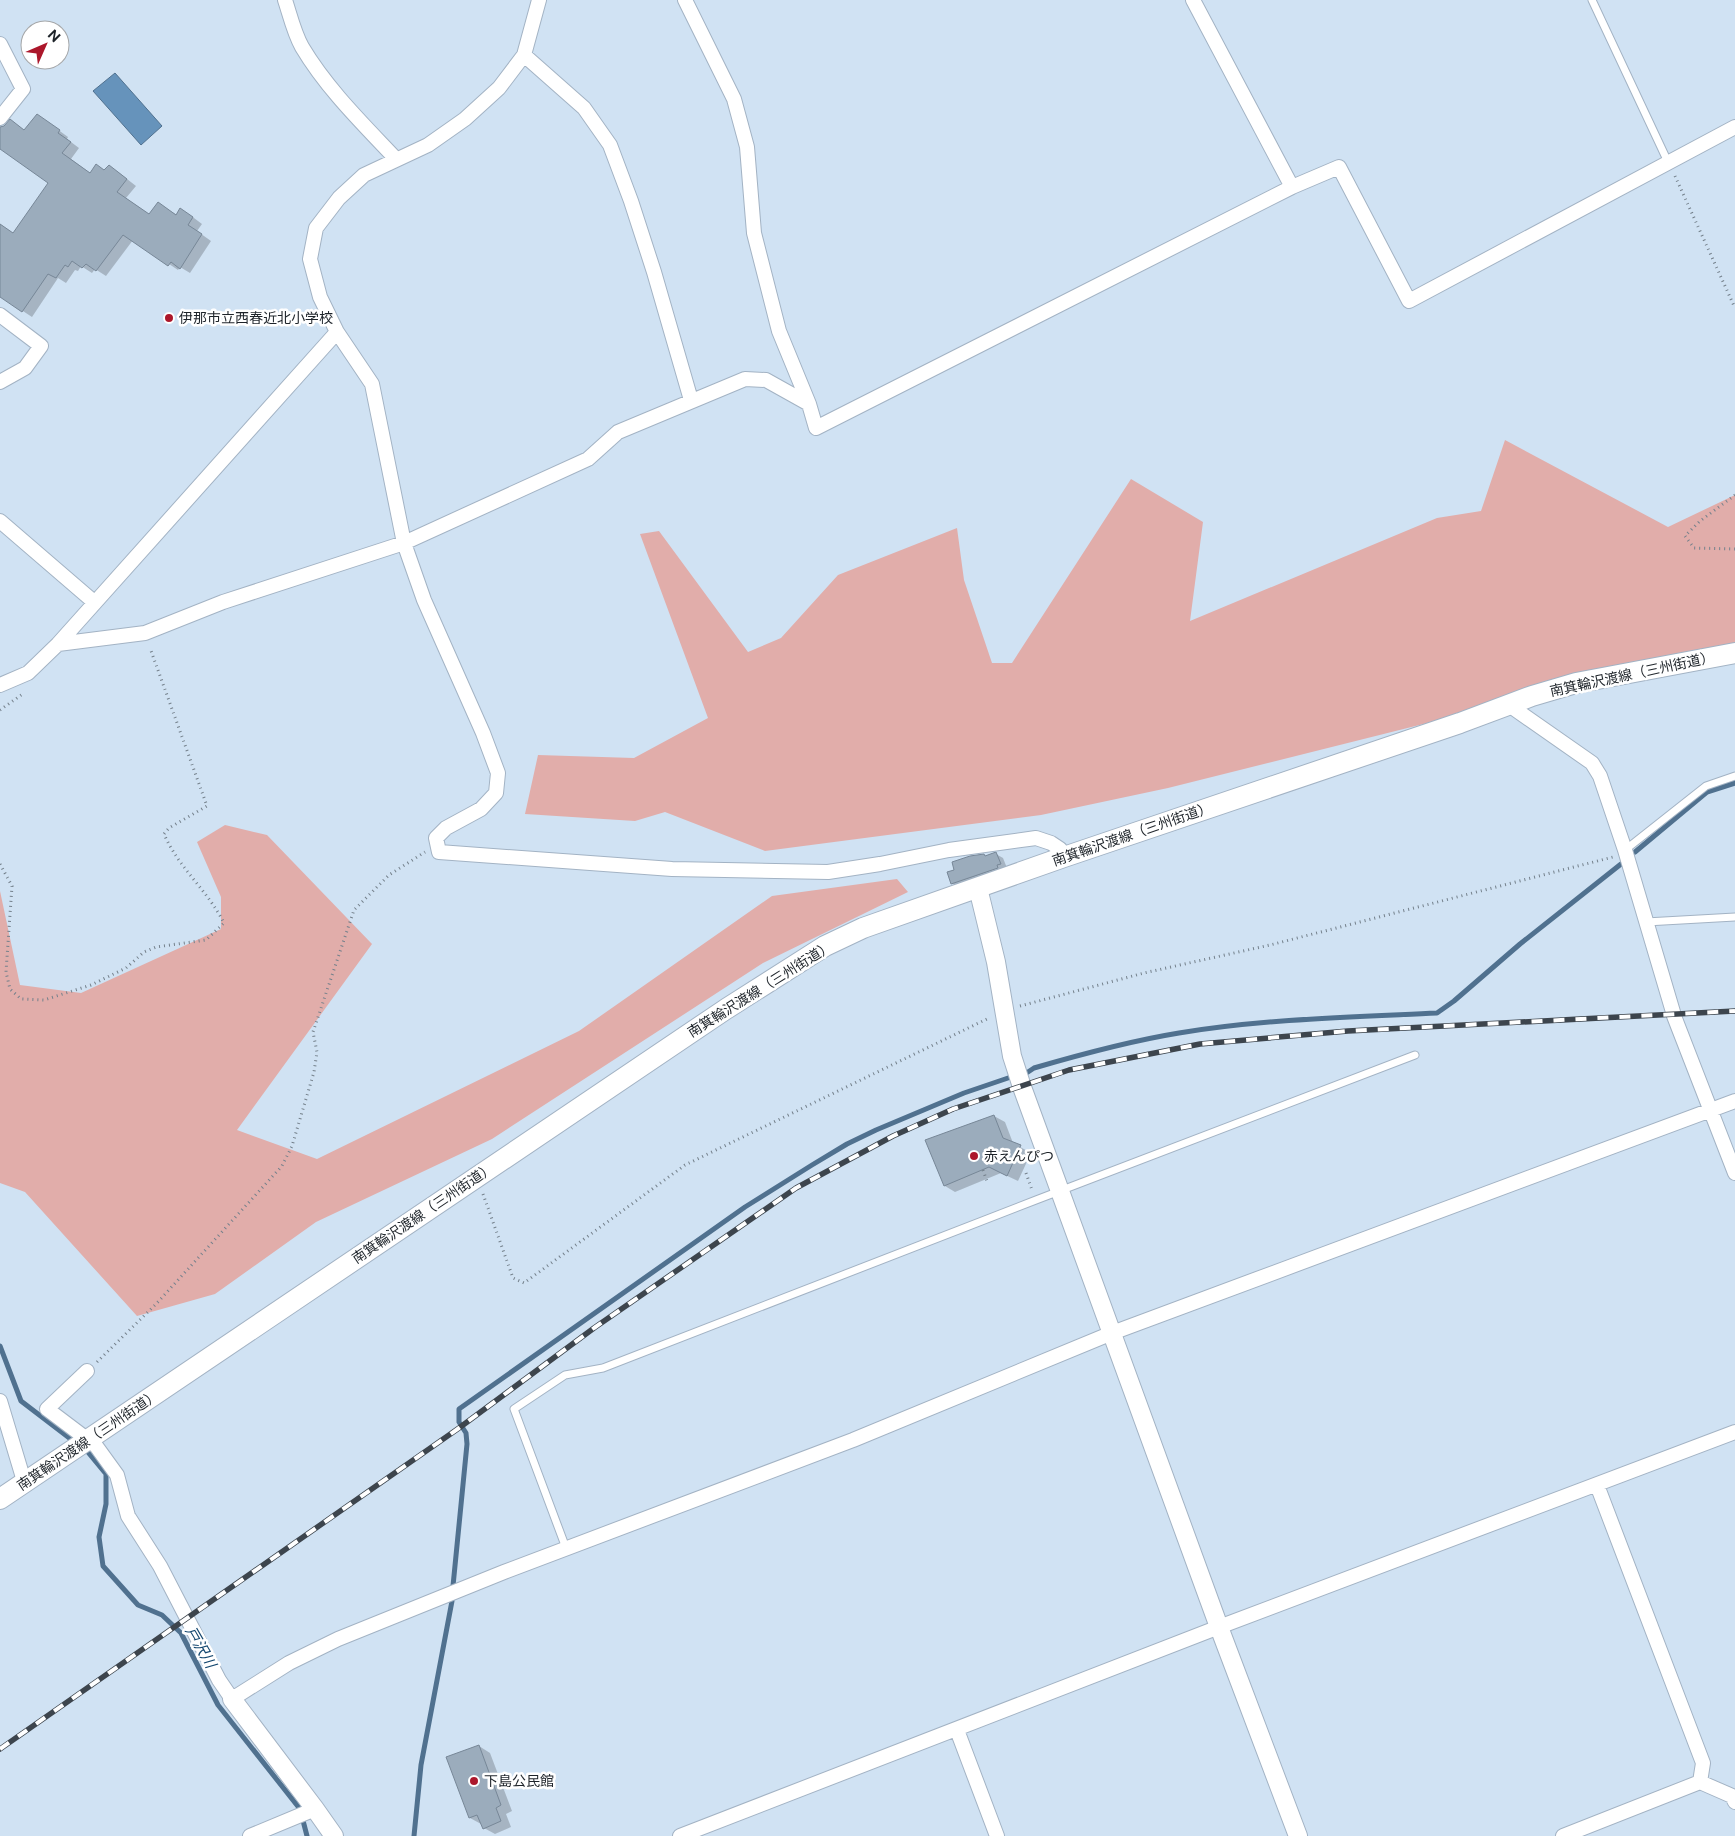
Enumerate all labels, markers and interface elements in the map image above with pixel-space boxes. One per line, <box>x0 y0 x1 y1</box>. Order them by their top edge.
north arrow <box>20 20 70 70</box>
text: N <box>45 26 64 45</box>
place label: 伊那市立西春近北小学校 <box>179 310 333 326</box>
marker: 伊那市立西春近北小学校 <box>163 312 175 324</box>
street label: 南箕輪沢渡線（三州街道） <box>1548 649 1716 699</box>
street label: 南箕輪沢渡線（三州街道） <box>1050 799 1214 869</box>
street label: 南箕輪沢渡線（三州街道） <box>685 938 835 1040</box>
place label: 赤えんぴつ <box>984 1148 1054 1164</box>
marker: 赤えんぴつ <box>968 1150 980 1162</box>
street label: 南箕輪沢渡線（三州街道） <box>349 1159 497 1267</box>
street label: 南箕輪沢渡線（三州街道） <box>14 1386 162 1494</box>
water label: 戸沢川 <box>182 1623 221 1672</box>
place label: 下島公民館 <box>484 1773 554 1789</box>
marker: 下島公民館 <box>468 1775 480 1787</box>

